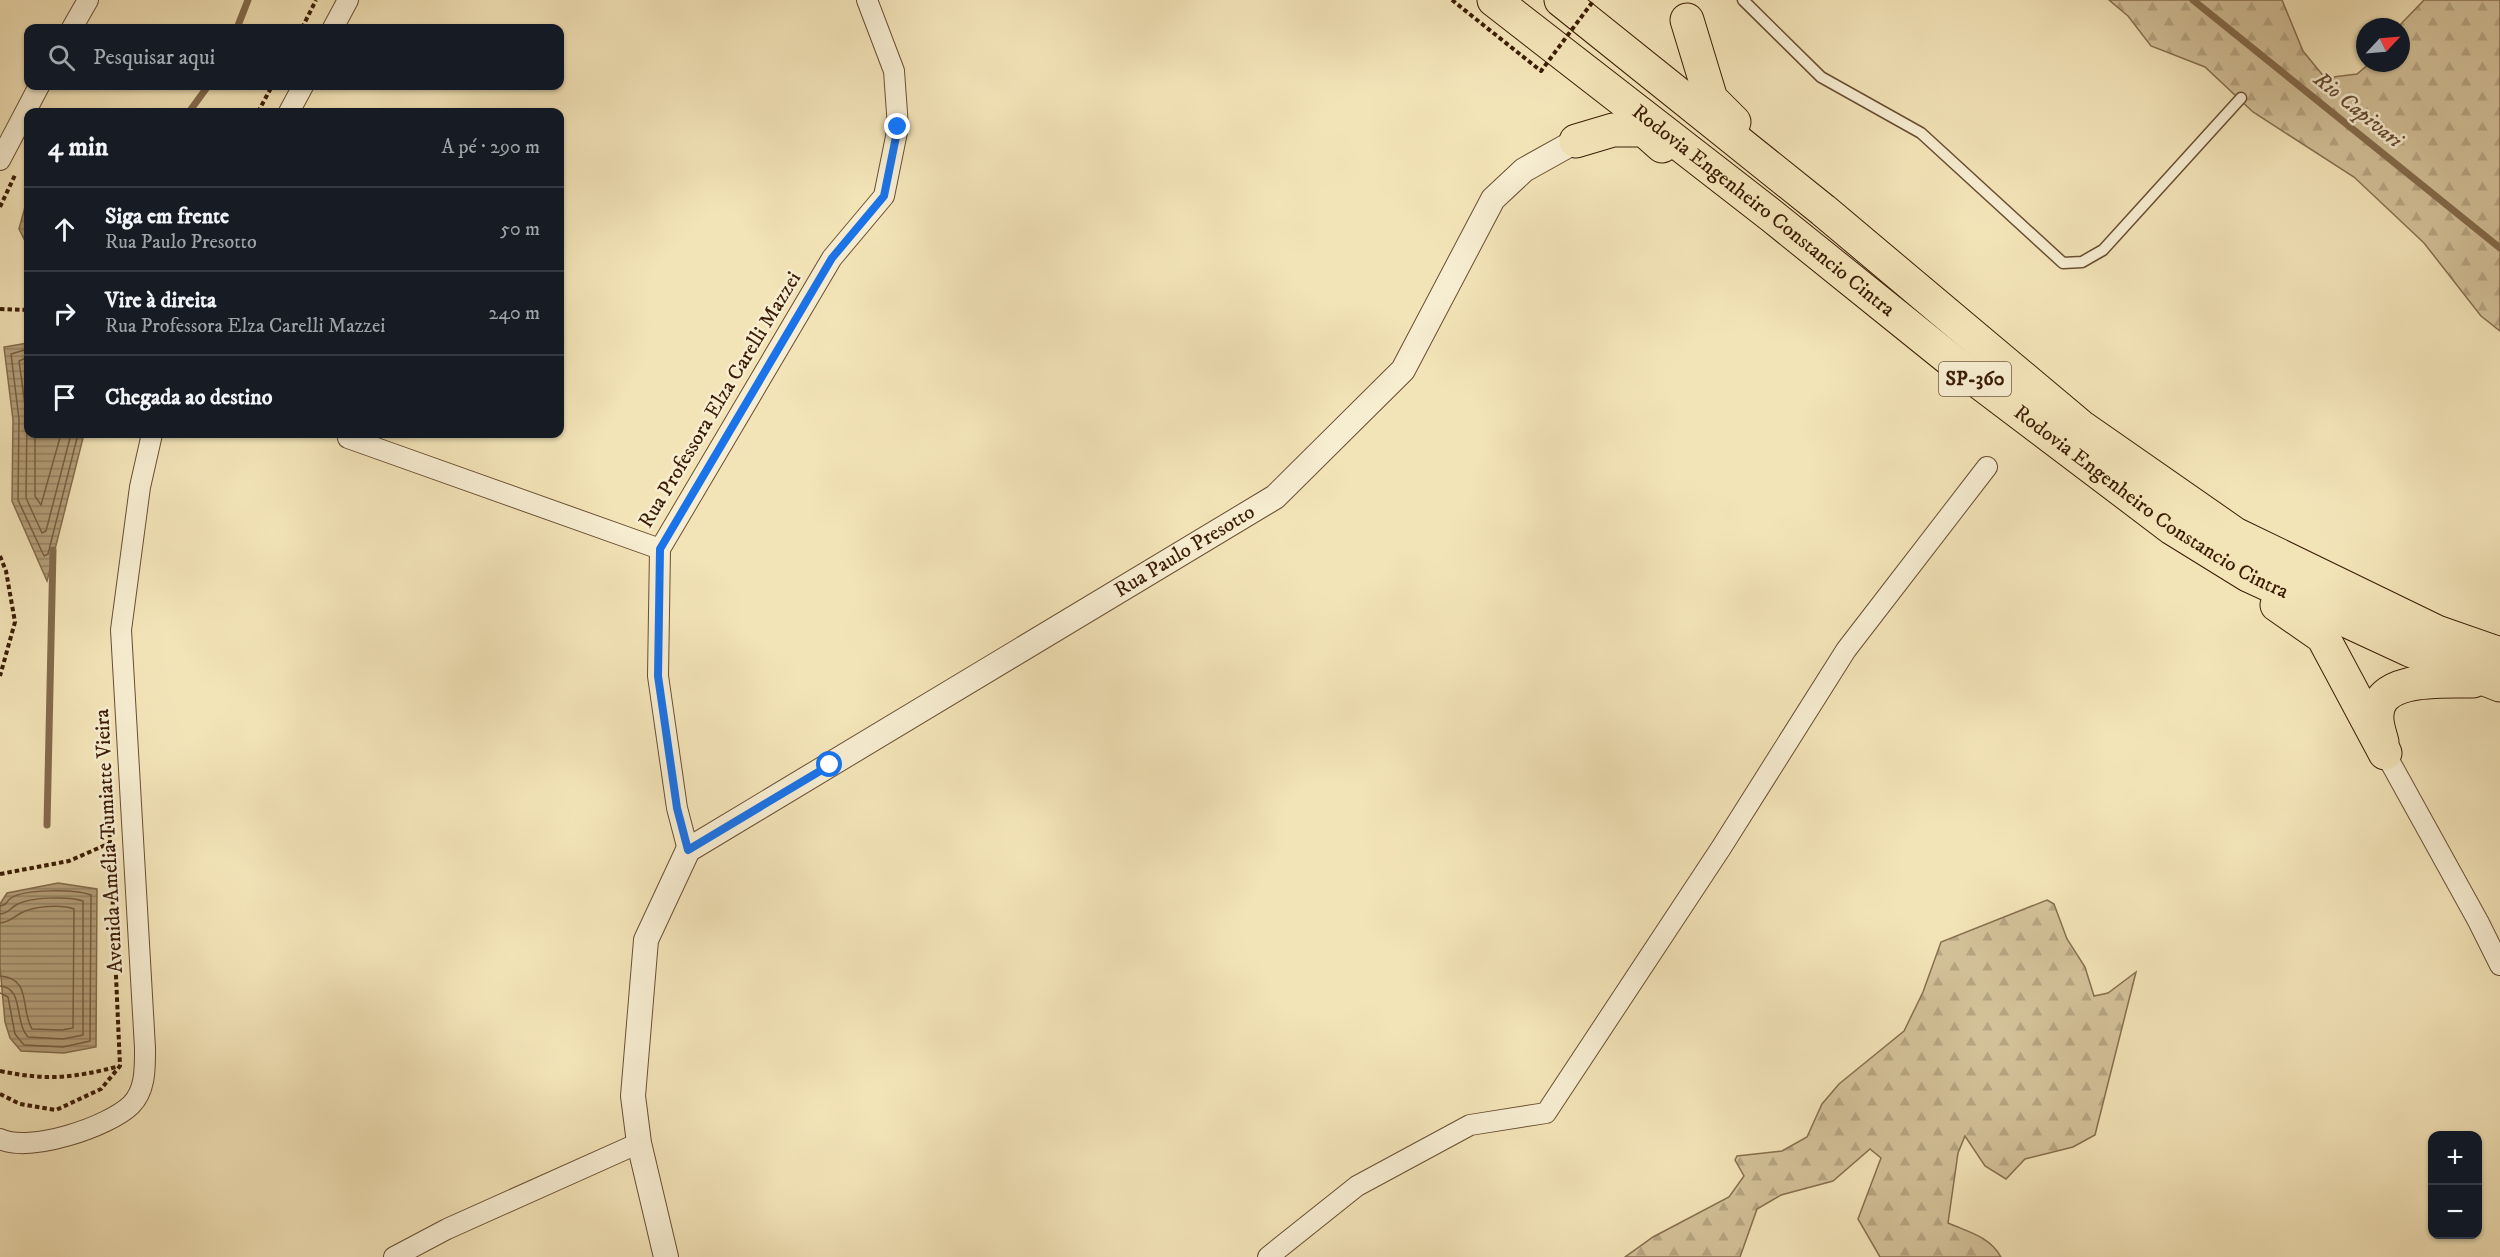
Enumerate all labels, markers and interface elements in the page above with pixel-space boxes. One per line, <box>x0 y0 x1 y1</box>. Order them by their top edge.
north arrow <box>2356 18 2410 72</box>
search box <box>24 24 564 90</box>
icon: search <box>45 41 78 74</box>
text: Pesquisar aqui <box>93 44 215 71</box>
water label: Rio Capivari <box>2307 65 2409 155</box>
street label: Rodovia Engenheiro Constancio Cintra <box>1627 99 1900 323</box>
route end <box>884 113 910 139</box>
text: 4 min <box>48 131 108 164</box>
text: A pé · 290 m <box>441 135 540 160</box>
text: Siga em frente <box>105 203 229 230</box>
icon: ahead <box>48 213 81 246</box>
text: 50 m <box>500 217 540 242</box>
text: Rua Paulo Presotto <box>105 230 257 255</box>
street label: Rua Professora Elza Carelli Mazzei <box>633 267 807 533</box>
text: Vire à direita <box>105 287 216 314</box>
icon: right <box>48 297 81 330</box>
text: 240 m <box>489 301 540 326</box>
text: Rua Professora Elza Carelli Mazzei <box>105 314 385 339</box>
road number: SP-360 <box>1939 362 2011 396</box>
icon: arrive <box>48 381 81 414</box>
text: Chegada ao destino <box>105 384 272 411</box>
street label: Rodovia Engenheiro Constancio Cintra <box>2008 400 2293 605</box>
street label: Rua Paulo Presotto <box>1110 499 1260 604</box>
street label: Avenida Amélia Tumiatte Vieira <box>89 708 129 974</box>
route start <box>816 751 842 777</box>
map controls <box>2428 1131 2482 1239</box>
button: + <box>2428 1131 2482 1185</box>
button: − <box>2428 1185 2482 1239</box>

